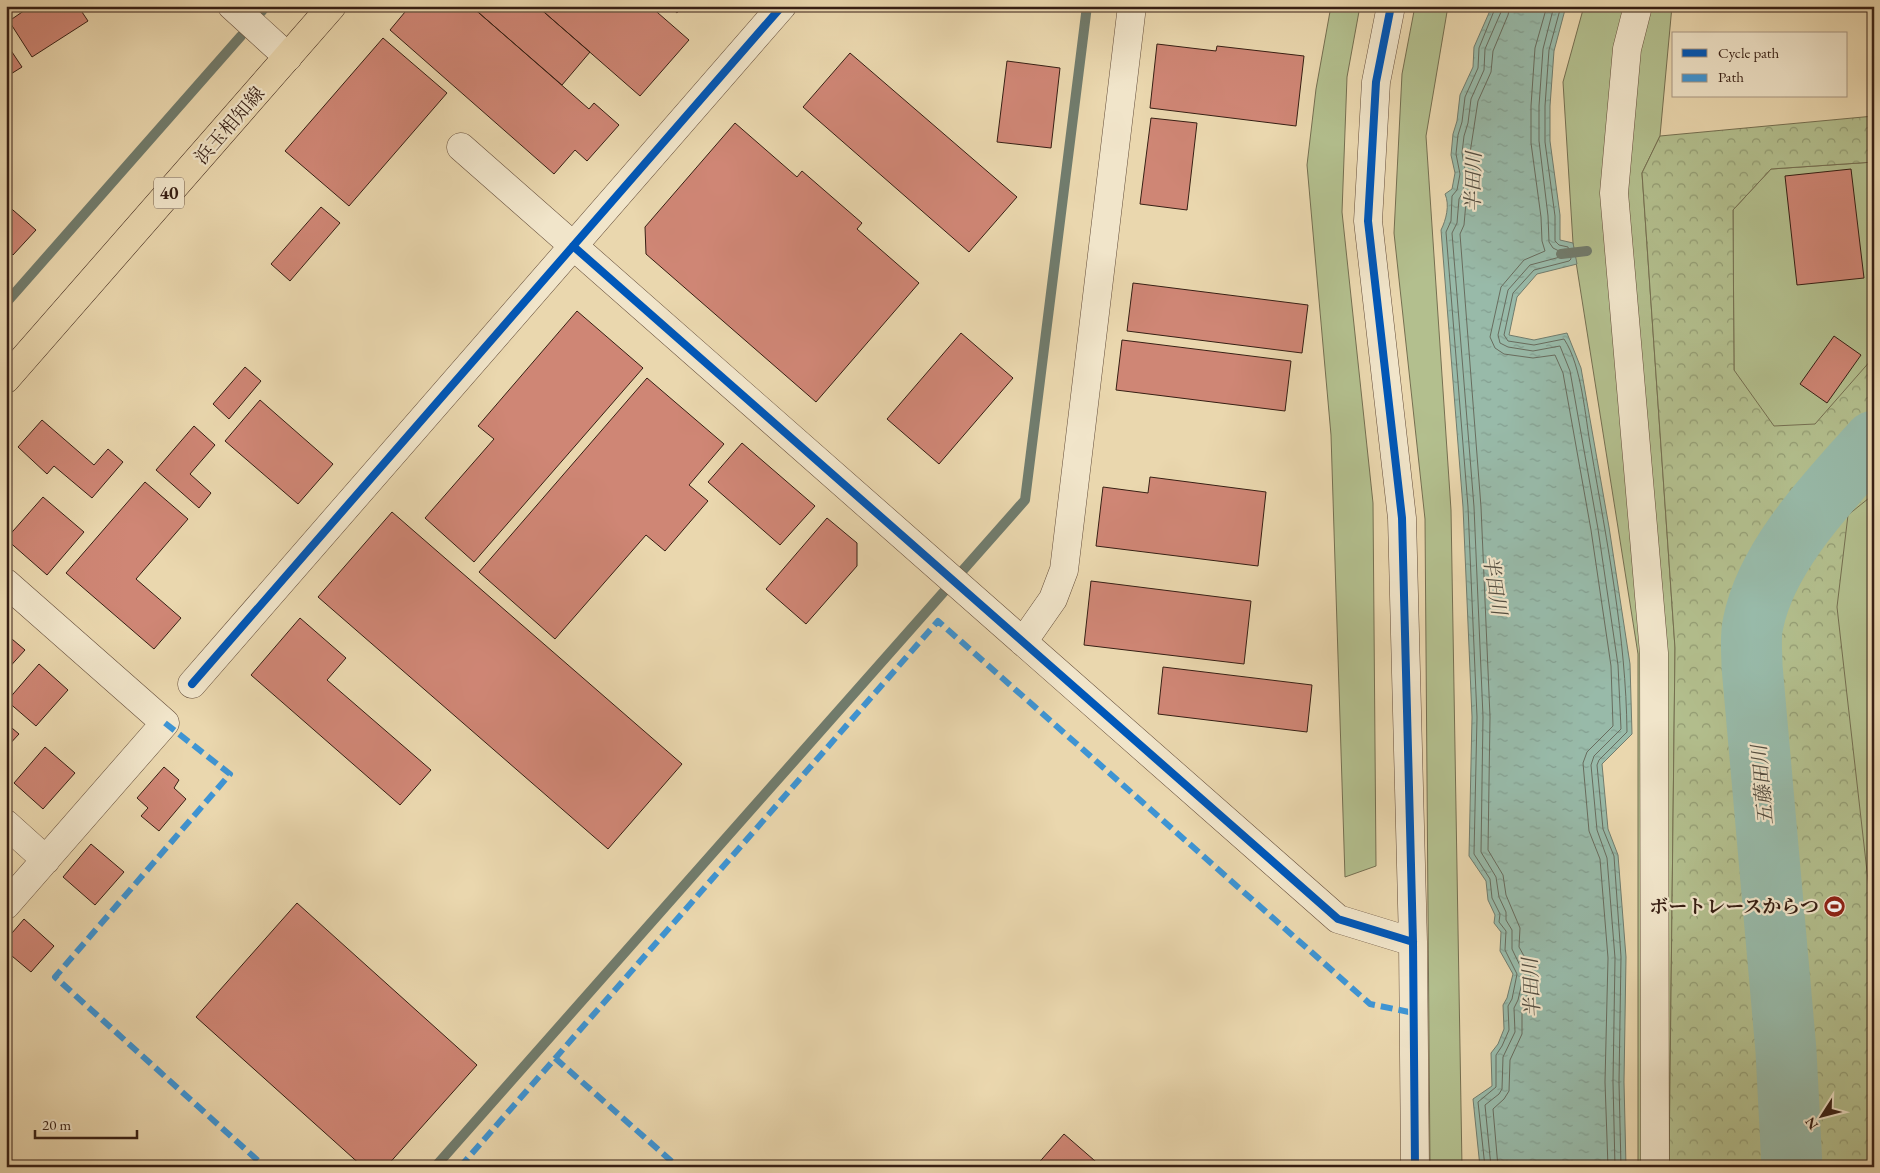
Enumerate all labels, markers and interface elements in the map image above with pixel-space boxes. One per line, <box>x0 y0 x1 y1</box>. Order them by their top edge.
legend <box>1672 32 1848 98</box>
text: Cycle path <box>1718 43 1780 62</box>
text: Path <box>1718 67 1744 86</box>
street label: 浜玉相知線 <box>189 81 270 169</box>
water label: 半田川 <box>1459 150 1487 212</box>
road number: 40 <box>154 178 184 208</box>
water label: 半田川 <box>1477 553 1513 619</box>
water label: 五藤田川 <box>1745 742 1778 826</box>
place label: ボートレースからつ <box>1649 894 1819 919</box>
sports icon: ボートレースからつ <box>1823 894 1847 918</box>
water label: 半田川 <box>1516 955 1546 1019</box>
north arrow <box>1798 1090 1848 1140</box>
scale bar <box>35 1108 138 1140</box>
text: N <box>1800 1113 1822 1134</box>
text: 20 m <box>42 1115 71 1134</box>

